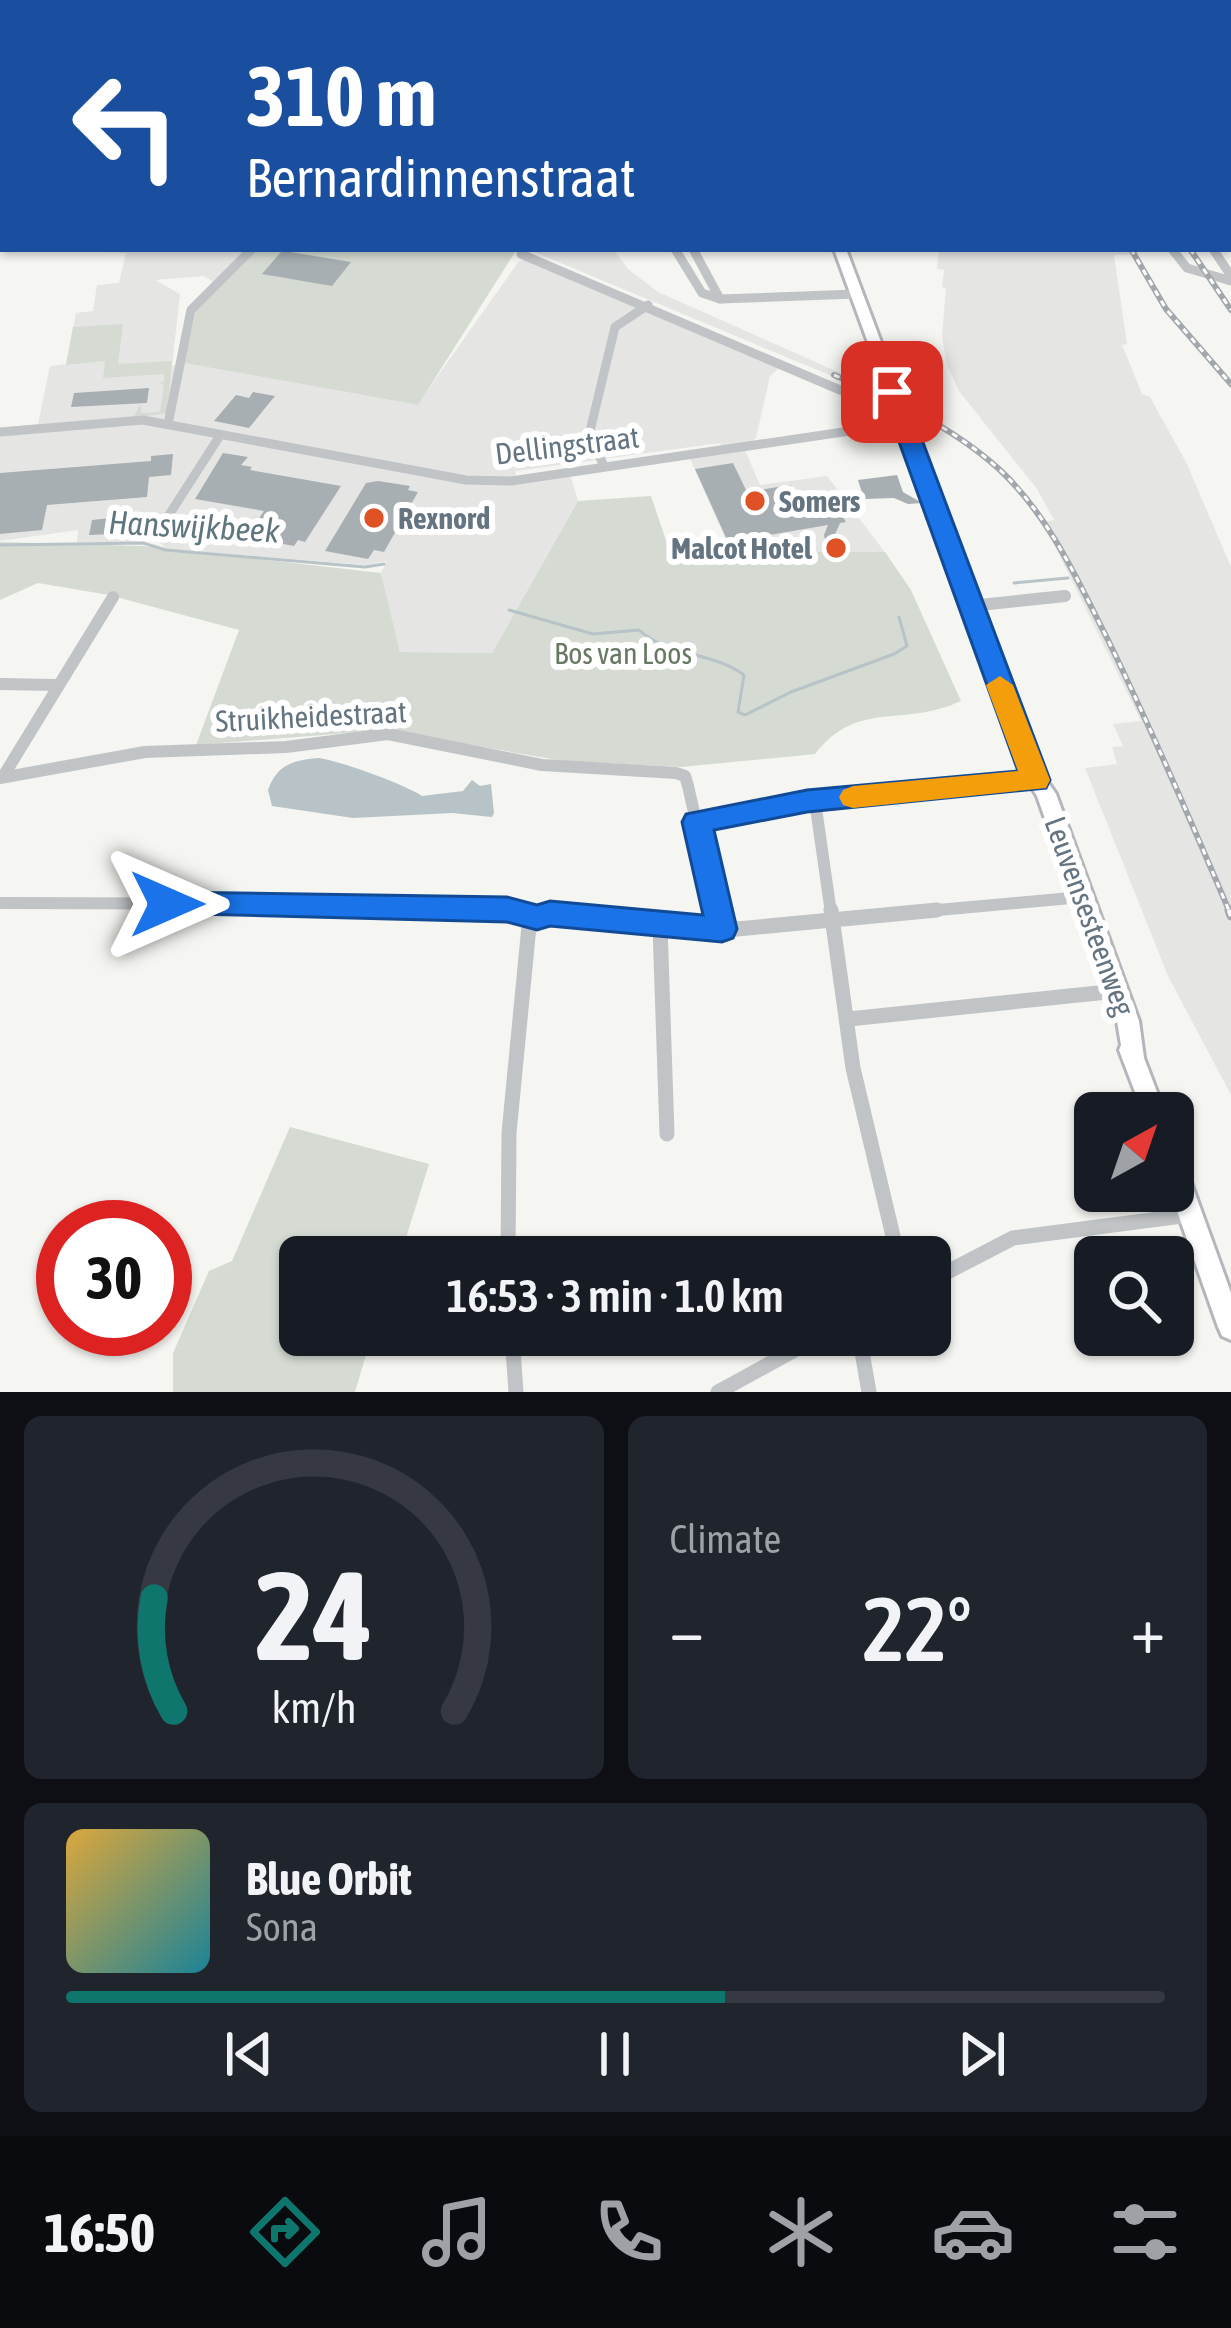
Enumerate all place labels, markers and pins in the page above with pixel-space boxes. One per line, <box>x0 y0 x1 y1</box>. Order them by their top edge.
pin <box>841 341 943 443</box>
place label: Somers <box>779 484 861 518</box>
marker: Somers <box>742 488 768 514</box>
place label: Rexnord <box>398 501 490 535</box>
marker: Rexnord <box>361 505 387 531</box>
place label: Malcot Hotel <box>671 531 813 565</box>
marker: Malcot Hotel <box>823 535 849 561</box>

